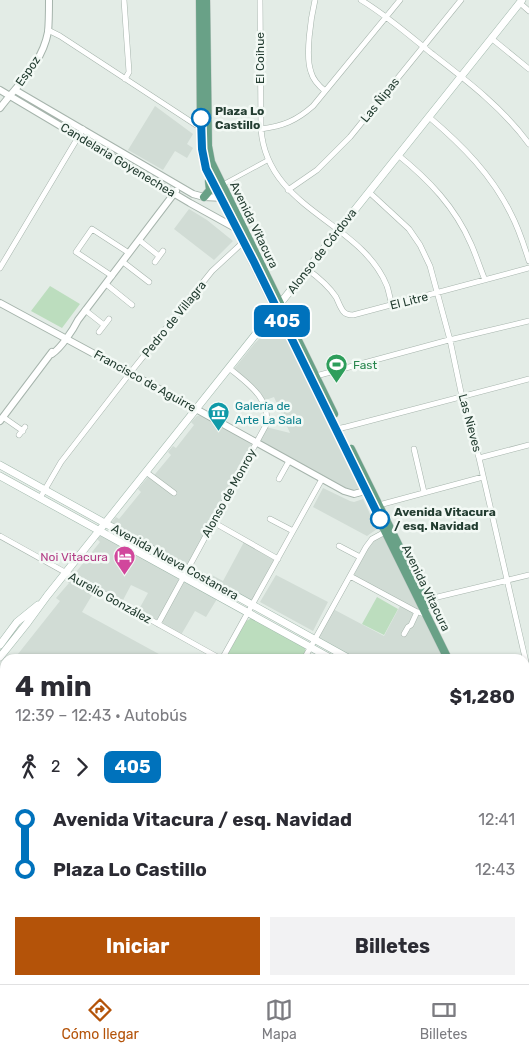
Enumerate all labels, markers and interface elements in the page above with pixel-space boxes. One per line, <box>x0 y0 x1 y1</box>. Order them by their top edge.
street label: El Coihue <box>253 32 267 84</box>
street label: Espoz <box>13 53 43 89</box>
street label: Las Ñipas <box>358 75 402 125</box>
place label: Plaza Lo Castillo <box>215 104 264 132</box>
marker: Plaza Lo Castillo <box>191 108 211 128</box>
street label: Candelaria Goyenechea <box>58 120 178 200</box>
street label: Avenida Vitacura <box>227 180 281 270</box>
street label: Alonso de Córdova <box>284 206 360 296</box>
street label: Pedro de Villagra <box>139 278 209 360</box>
street label: El Litre <box>389 289 430 312</box>
line badge: 405 <box>253 305 311 337</box>
text: 405 <box>264 310 300 332</box>
street label: Francisco de Aguirre <box>91 347 199 415</box>
sports icon: Fast <box>325 353 349 384</box>
place label: Fast <box>353 358 377 372</box>
street label: Las Nieves <box>456 392 484 454</box>
place label: Galería de Arte La Sala <box>235 399 302 427</box>
museum icon: Galería de Arte La Sala <box>207 401 231 432</box>
street label: Alonso de Monroy <box>199 446 259 540</box>
place label: Avenida Vitacura / esq. Navidad <box>394 505 496 533</box>
marker: Avenida Vitacura / esq. Navidad <box>370 509 390 529</box>
street label: Avenida Nueva Costanera <box>109 521 241 603</box>
street label: Avenida Vitacura <box>399 543 453 633</box>
hotel icon: Noi Vitacura <box>112 545 136 576</box>
place label: Noi Vitacura <box>40 550 108 564</box>
street label: Aurelio González <box>66 569 154 627</box>
text: 4 min <box>15 670 92 703</box>
text: $1,280 <box>449 685 515 708</box>
text: 12:39 – 12:43 · Autobús <box>15 706 187 725</box>
icon: walk <box>15 753 43 781</box>
icon: forward <box>68 753 96 781</box>
text: 405 <box>114 756 151 778</box>
text: 2 <box>51 757 60 776</box>
text: Avenida Vitacura / esq. Navidad <box>53 808 352 831</box>
text: 12:41 <box>478 810 515 829</box>
text: Plaza Lo Castillo <box>53 858 207 881</box>
text: 12:43 <box>475 860 515 879</box>
button: Iniciar <box>15 917 260 975</box>
button: Billetes <box>270 917 515 975</box>
tab: Cómo llegar <box>61 996 139 1043</box>
tab: Mapa <box>262 996 297 1043</box>
tab: Billetes <box>420 996 468 1043</box>

